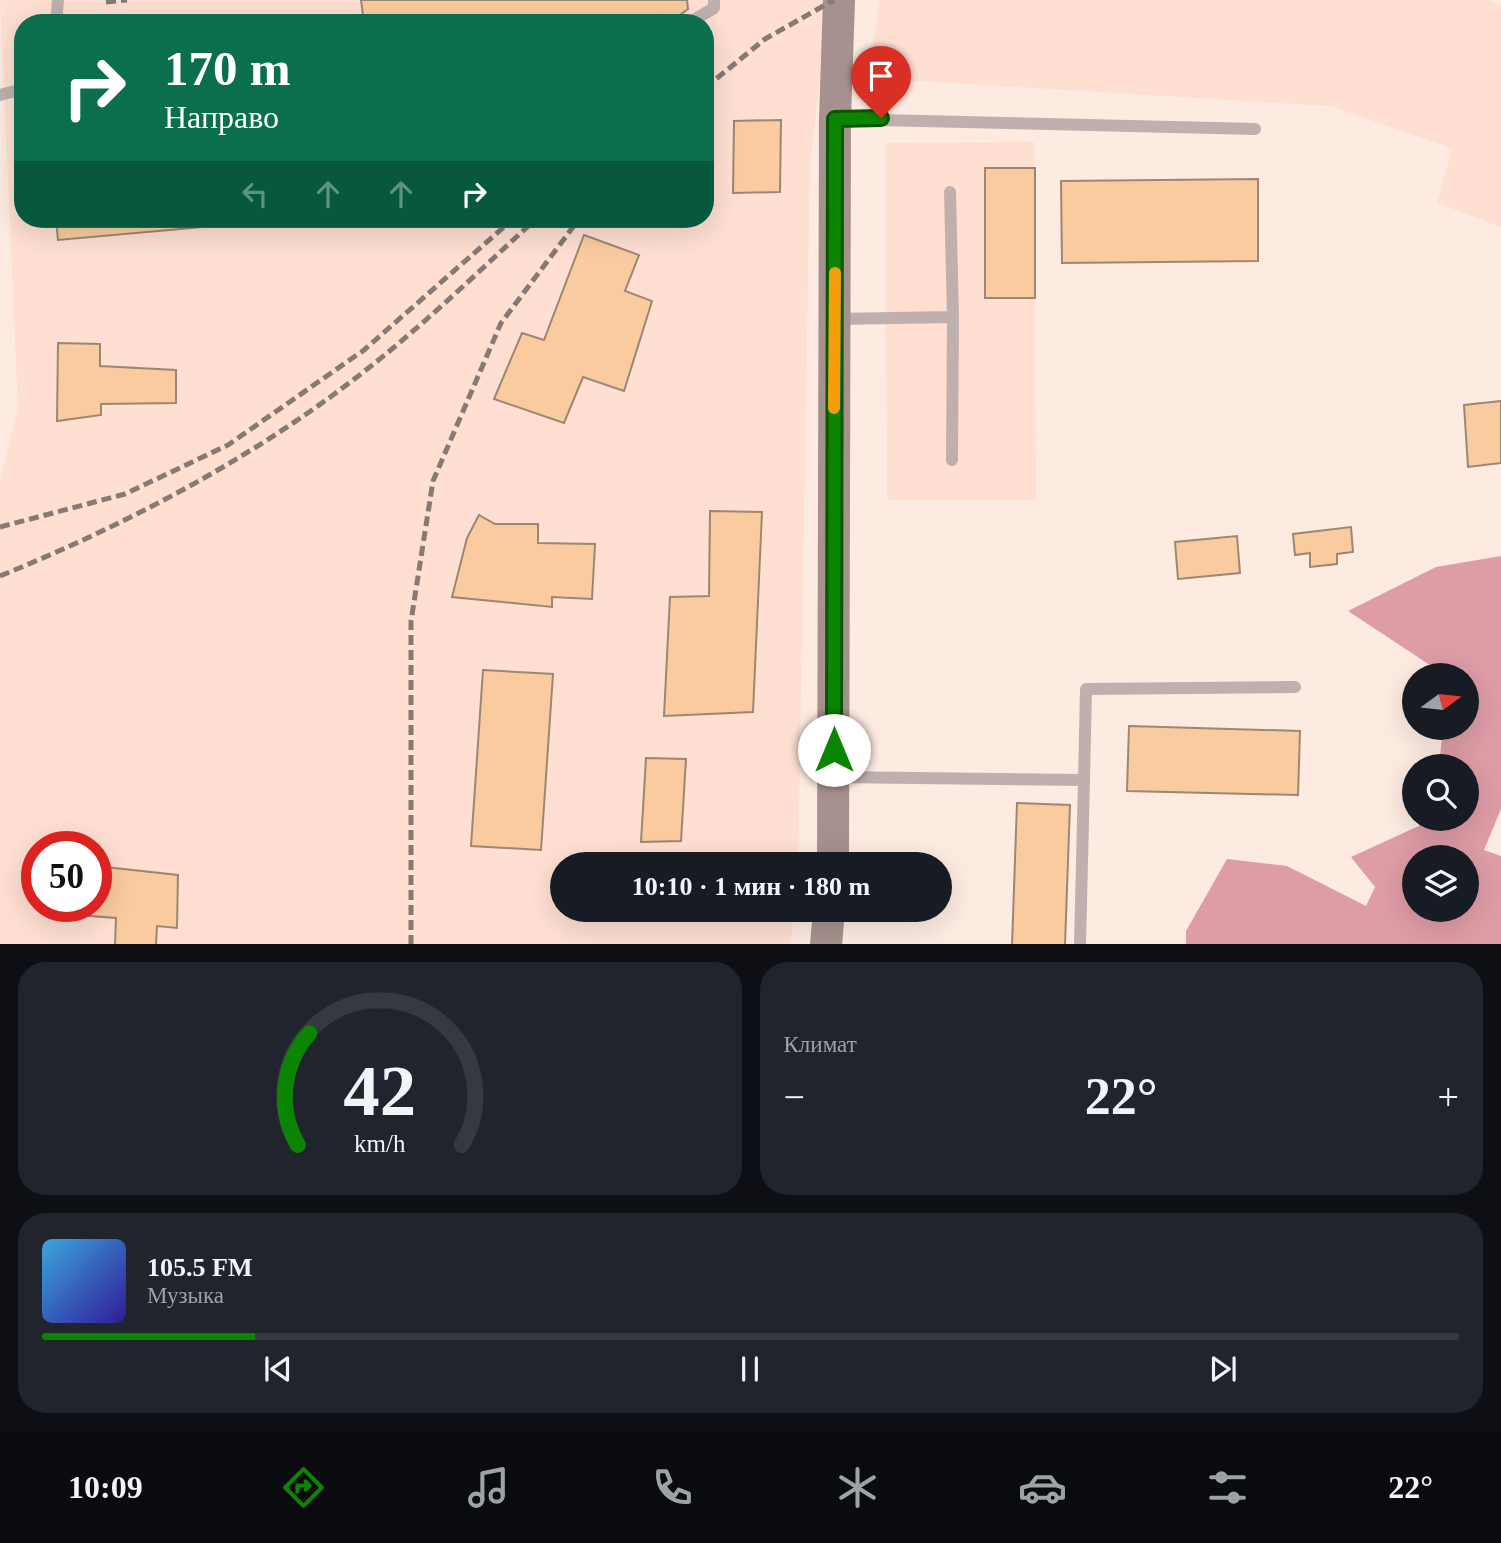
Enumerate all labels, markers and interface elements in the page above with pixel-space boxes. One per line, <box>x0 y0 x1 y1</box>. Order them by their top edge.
text: 170 m <box>164 41 291 96</box>
icon: right <box>49 42 140 133</box>
pin <box>851 46 911 118</box>
icon: arrive <box>862 57 900 95</box>
text: Направо <box>164 99 279 135</box>
icon: left <box>236 175 274 213</box>
icon: ahead <box>309 175 347 213</box>
icon: ahead <box>382 175 420 213</box>
icon: right <box>455 175 493 213</box>
north arrow <box>1402 663 1479 740</box>
map controls <box>1402 663 1479 922</box>
position arrow <box>797 713 871 787</box>
button: search <box>1402 754 1479 831</box>
speed limit sign: 50 <box>21 831 112 922</box>
button: layers <box>1402 845 1479 922</box>
text: 10:10 · 1 мин · 180 m <box>632 872 870 901</box>
text: Климат <box>784 1032 857 1057</box>
text: 42 <box>343 1050 416 1131</box>
text: 22° <box>1085 1068 1158 1125</box>
text: − <box>784 1076 805 1118</box>
text: + <box>1438 1076 1459 1118</box>
text: km/h <box>354 1129 406 1156</box>
text: 105.5 FM <box>147 1253 252 1282</box>
text: Музыка <box>147 1283 224 1308</box>
icon: previous <box>259 1350 297 1388</box>
icon: pause <box>731 1350 769 1388</box>
icon: next <box>1204 1350 1242 1388</box>
icon: directions <box>279 1463 328 1512</box>
icon: music <box>464 1463 513 1512</box>
icon: phone <box>648 1463 697 1512</box>
icon: climate <box>833 1463 882 1512</box>
icon: car <box>1018 1463 1067 1512</box>
icon: filters <box>1203 1463 1252 1512</box>
text: 10:09 <box>68 1469 143 1505</box>
text: 22° <box>1388 1469 1433 1505</box>

